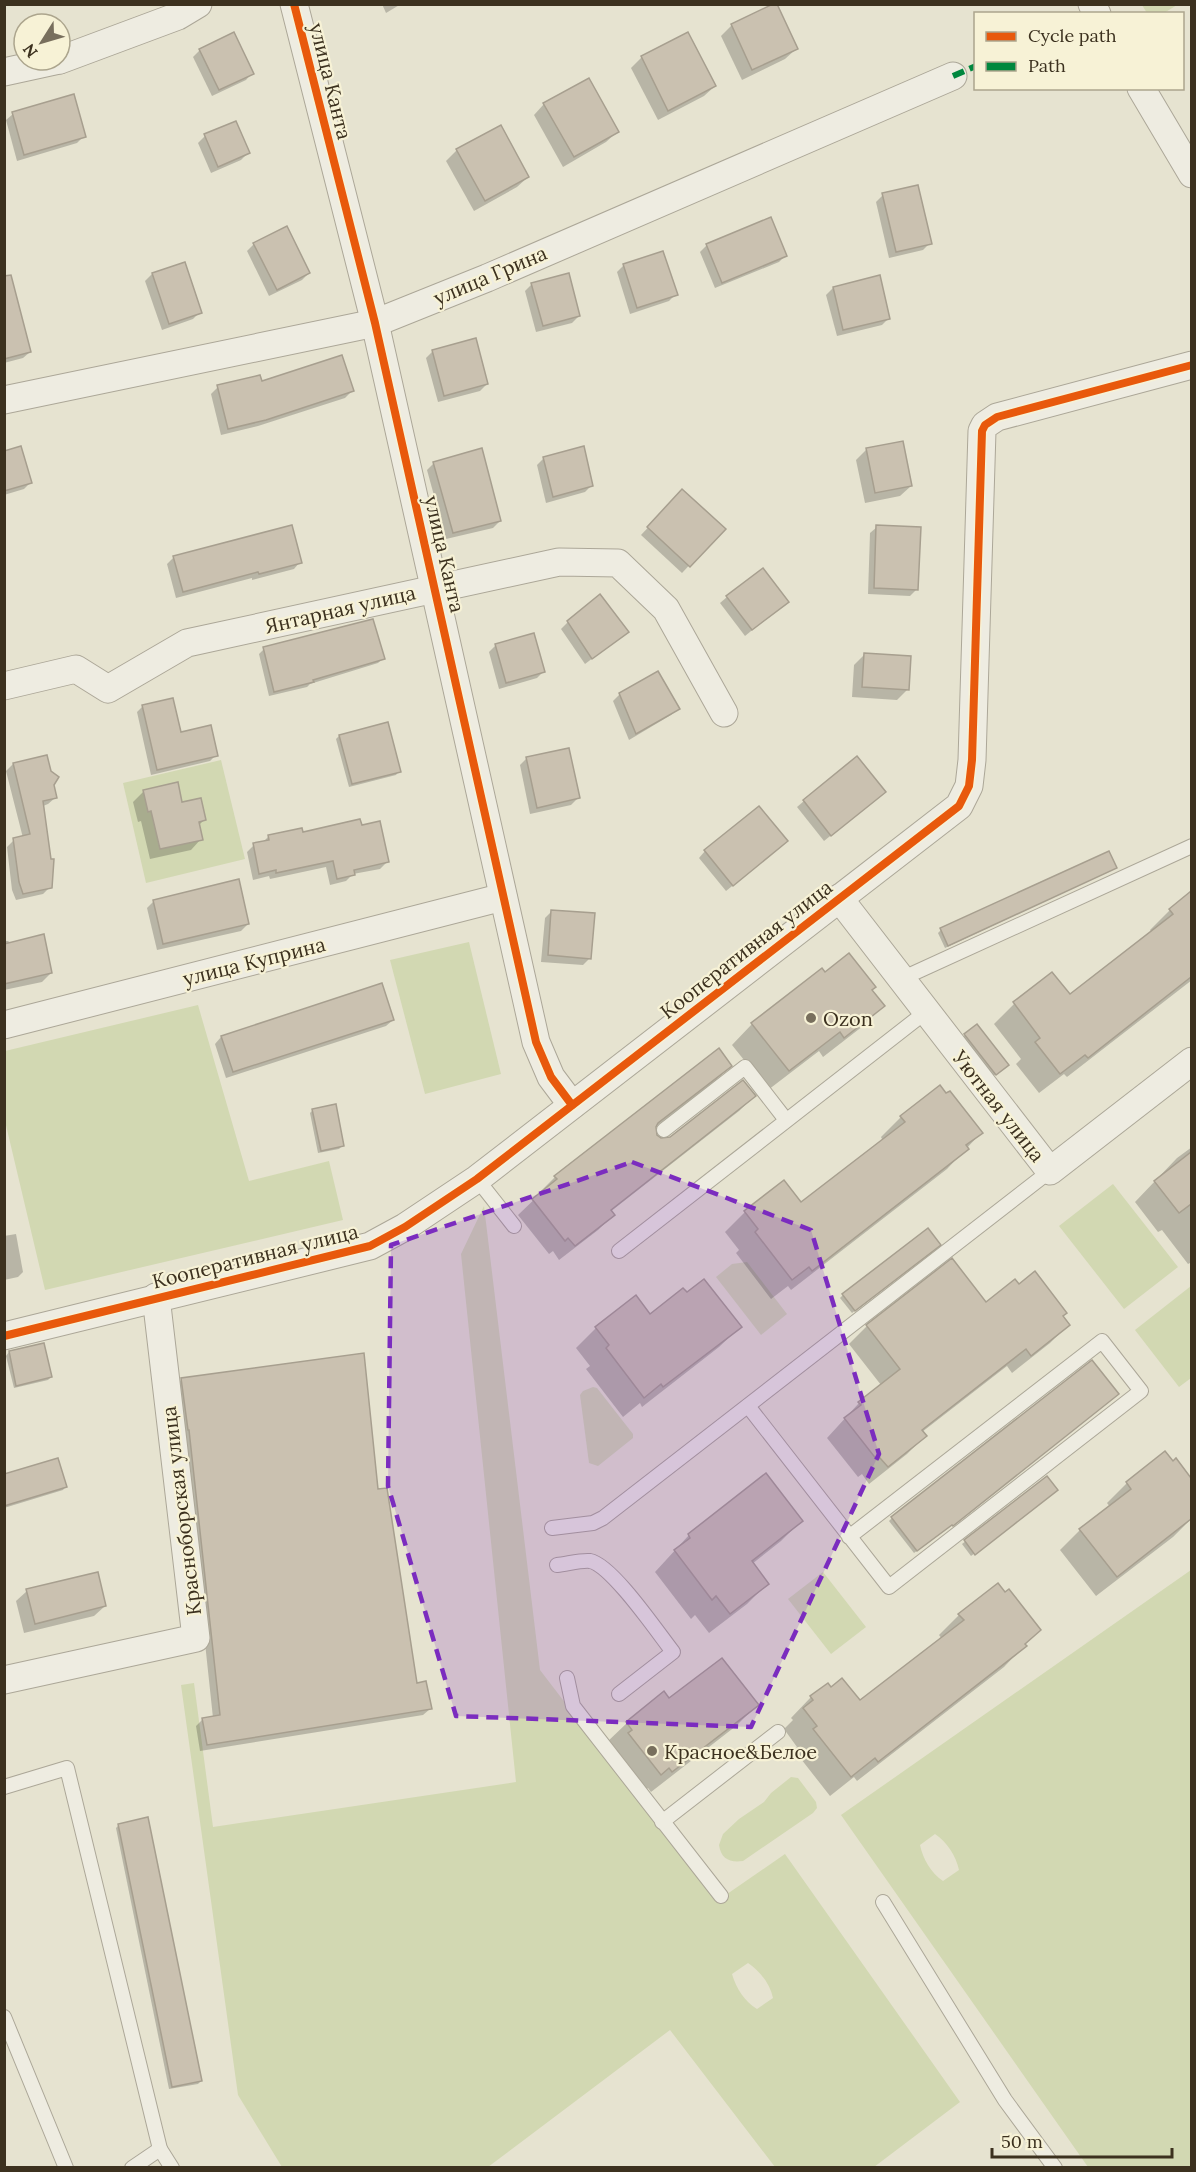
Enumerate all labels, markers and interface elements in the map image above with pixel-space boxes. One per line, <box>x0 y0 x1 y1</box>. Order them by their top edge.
north arrow <box>12 12 72 72</box>
legend <box>974 12 1184 90</box>
street label: улица Канта <box>304 20 358 142</box>
text: Cycle path <box>1028 24 1117 47</box>
text: N <box>18 40 42 62</box>
text: Path <box>1028 54 1066 77</box>
street label: улица Грина <box>429 240 551 310</box>
street label: улица Канта <box>419 493 471 615</box>
street label: Янтарная улица <box>262 579 418 639</box>
street label: Кооперативная улица <box>655 874 837 1024</box>
street label: улица Куприна <box>180 931 328 991</box>
place label: Ozon <box>823 1006 873 1031</box>
marker: Ozon <box>804 1011 818 1025</box>
street label: Уютная улица <box>947 1044 1050 1167</box>
street label: Кооперативная улица <box>149 1218 361 1294</box>
street label: Красноборская улица <box>156 1405 206 1617</box>
place label: Красное&Белое <box>664 1739 817 1764</box>
marker: Красное&Белое <box>645 1744 659 1758</box>
scale bar <box>992 2121 1172 2159</box>
text: 50 m <box>1001 2130 1043 2153</box>

